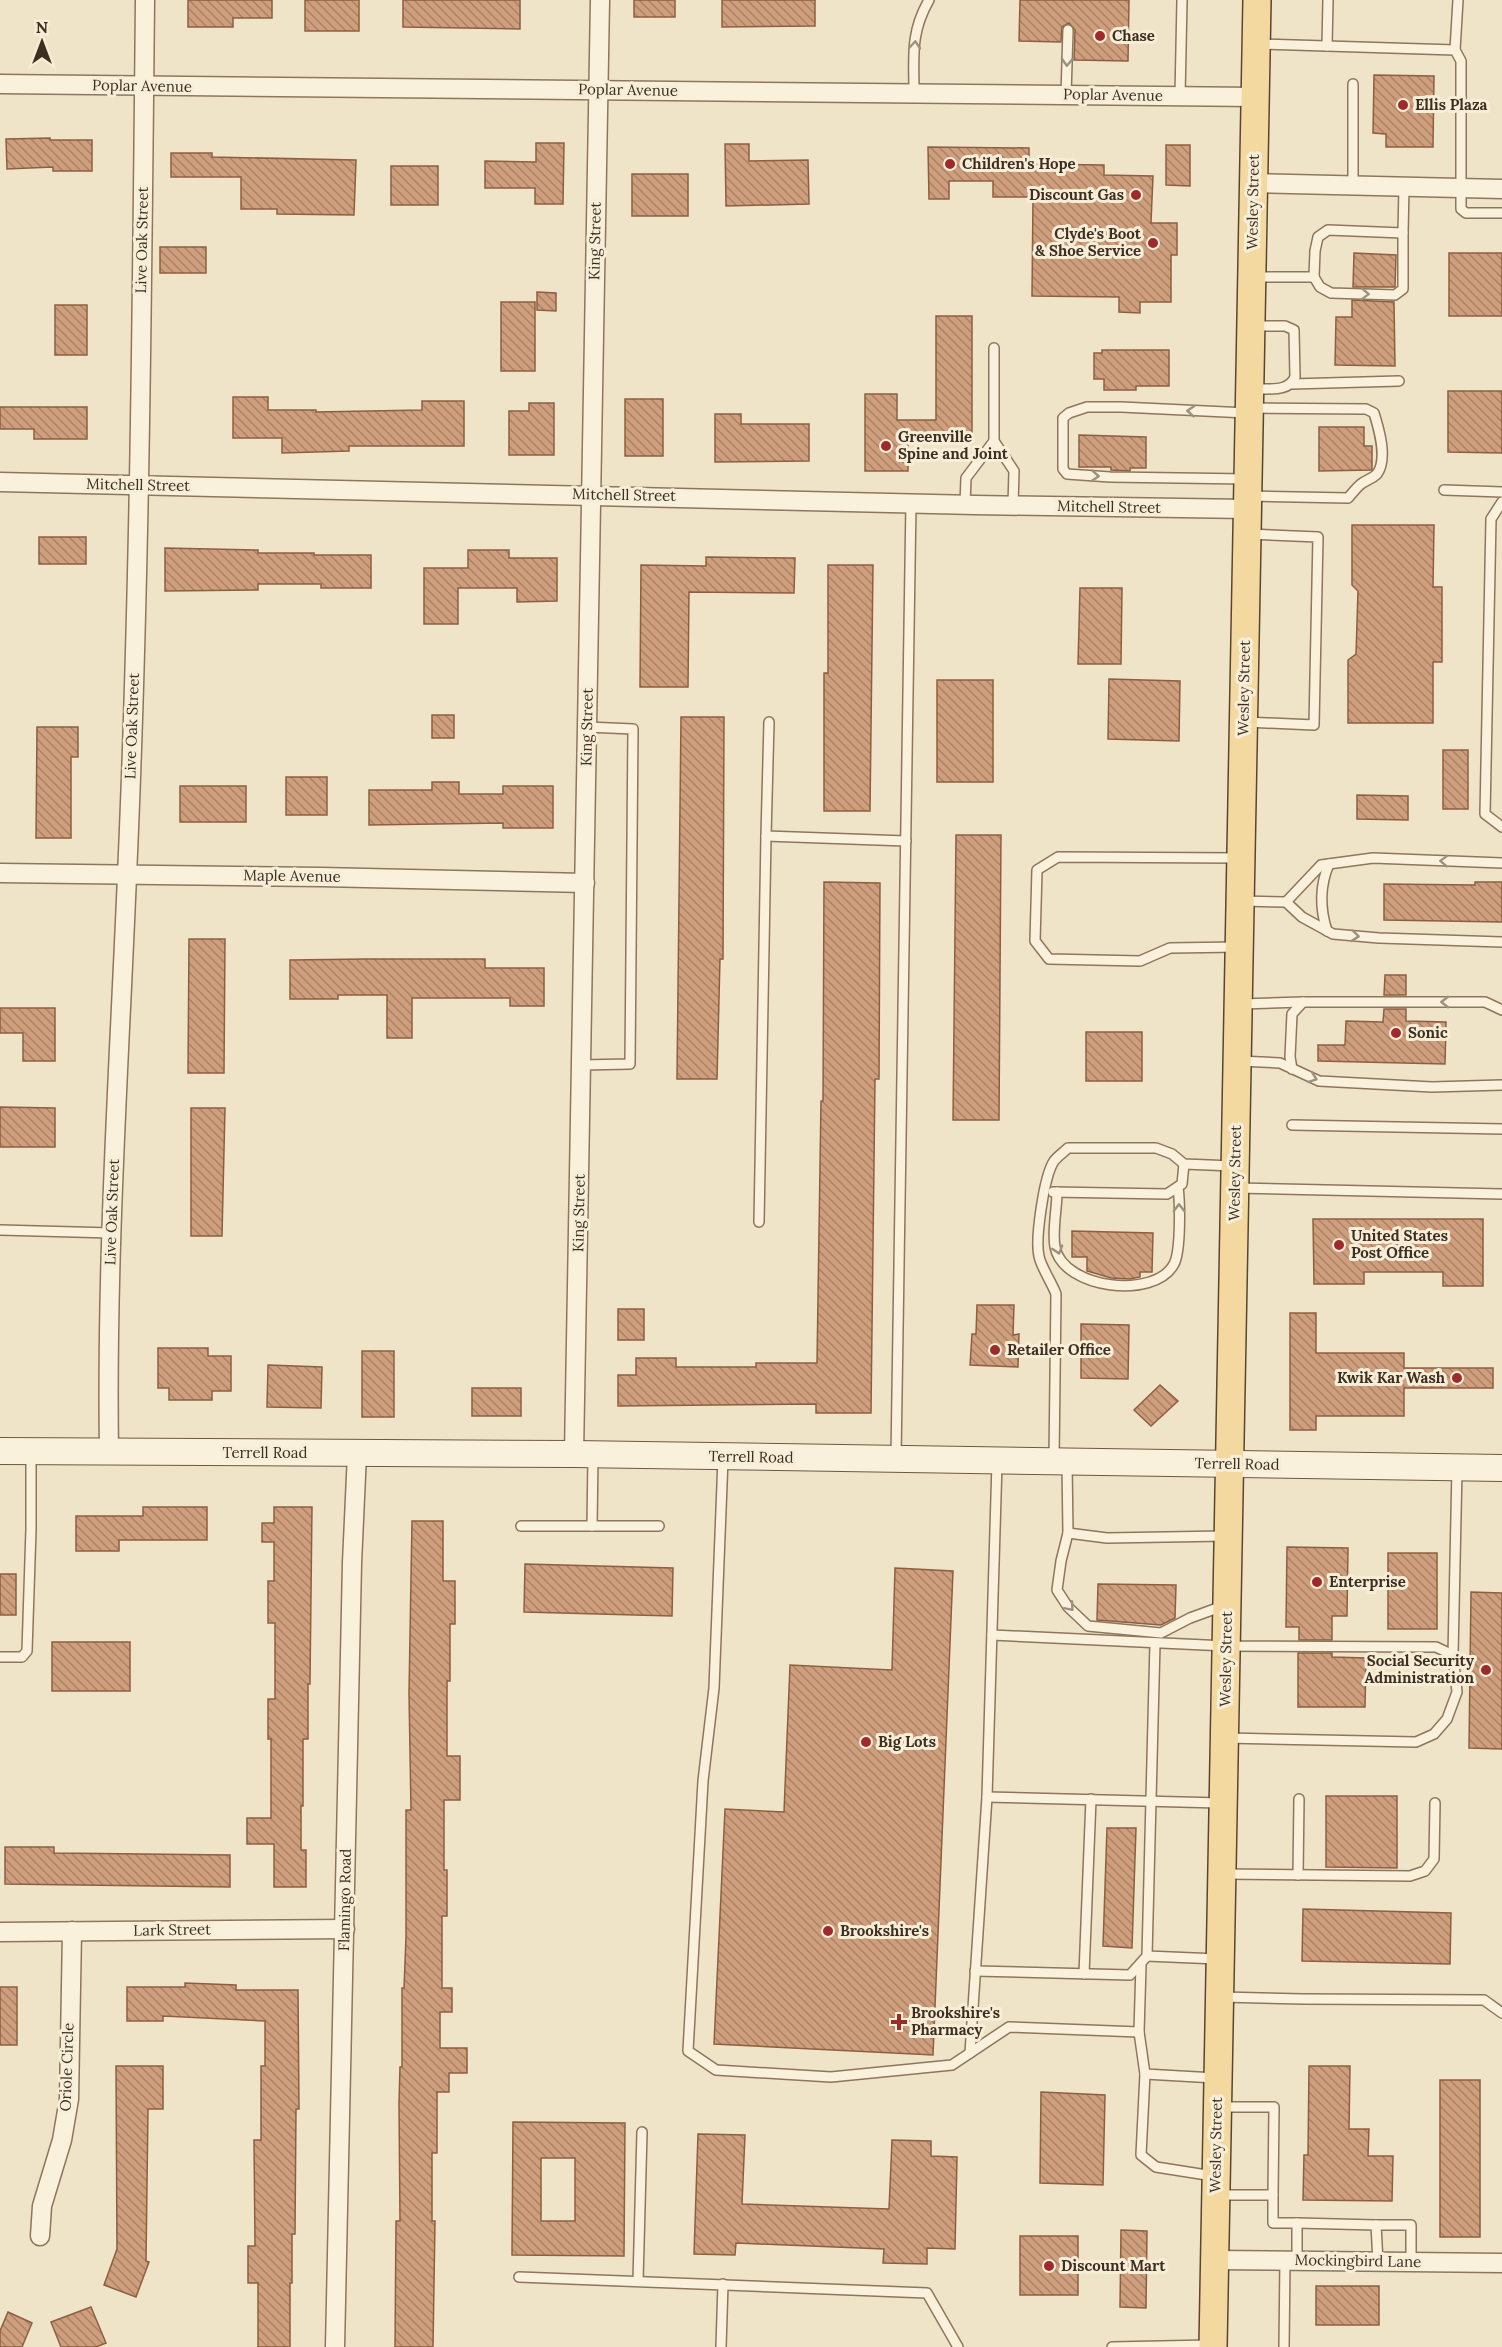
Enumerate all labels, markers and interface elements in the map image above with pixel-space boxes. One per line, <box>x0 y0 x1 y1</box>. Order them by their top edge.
north arrow <box>12 12 72 72</box>
text: N <box>36 17 48 37</box>
place label: Chase <box>1112 26 1155 45</box>
marker: Chase <box>1093 29 1107 43</box>
one-way arrow <box>908 40 921 49</box>
one-way arrow <box>1060 58 1073 67</box>
street label: Poplar Avenue <box>92 75 192 96</box>
street label: Poplar Avenue <box>578 79 678 100</box>
street label: Poplar Avenue <box>1063 84 1163 105</box>
place label: Ellis Plaza <box>1415 95 1488 114</box>
marker: Ellis Plaza <box>1396 98 1410 112</box>
place label: Children's Hope <box>962 154 1076 173</box>
street label: Wesley Street <box>1242 154 1263 250</box>
marker: Children's Hope <box>943 157 957 171</box>
place label: Discount Gas <box>1029 185 1124 204</box>
street label: Live Oak Street <box>131 186 152 293</box>
marker: Discount Gas <box>1129 188 1143 202</box>
street label: King Street <box>584 201 605 280</box>
place label: Clyde's Boot & Shoe Service <box>1035 224 1142 260</box>
marker: Clyde's Boot & Shoe Service <box>1146 236 1160 250</box>
one-way arrow <box>1361 288 1370 300</box>
one-way arrow <box>1186 405 1195 418</box>
place label: Greenville Spine and Joint <box>898 427 1009 463</box>
marker: Greenville Spine and Joint <box>879 439 893 453</box>
one-way arrow <box>1090 469 1099 482</box>
street label: Mitchell Street <box>86 474 190 495</box>
street label: Mitchell Street <box>572 484 676 505</box>
street label: Mitchell Street <box>1057 496 1161 517</box>
street label: Wesley Street <box>1233 640 1254 736</box>
street label: Live Oak Street <box>120 672 143 780</box>
street label: King Street <box>576 687 597 766</box>
one-way arrow <box>1439 855 1448 868</box>
street label: Maple Avenue <box>243 865 341 886</box>
one-way arrow <box>1351 929 1360 942</box>
one-way arrow <box>1441 996 1450 1008</box>
place label: Sonic <box>1408 1023 1448 1042</box>
marker: Sonic <box>1389 1026 1403 1040</box>
one-way arrow <box>1307 1070 1318 1083</box>
street label: Wesley Street <box>1224 1125 1245 1221</box>
street label: Live Oak Street <box>100 1158 123 1266</box>
street label: King Street <box>568 1173 589 1252</box>
one-way arrow <box>1173 1204 1185 1213</box>
place label: United States Post Office <box>1351 1226 1448 1262</box>
marker: United States Post Office <box>1332 1238 1346 1252</box>
one-way arrow <box>1051 1245 1064 1255</box>
place label: Retailer Office <box>1007 1340 1111 1359</box>
marker: Retailer Office <box>988 1343 1002 1357</box>
place label: Kwik Kar Wash <box>1337 1368 1446 1387</box>
marker: Kwik Kar Wash <box>1450 1371 1464 1385</box>
street label: Terrell Road <box>223 1443 307 1462</box>
street label: Terrell Road <box>708 1446 794 1467</box>
street label: Terrell Road <box>1194 1453 1280 1474</box>
place label: Enterprise <box>1329 1572 1406 1591</box>
marker: Enterprise <box>1310 1575 1324 1589</box>
one-way arrow <box>1063 1600 1074 1611</box>
street label: Wesley Street <box>1215 1611 1236 1707</box>
place label: Social Security Administration <box>1364 1651 1475 1687</box>
marker: Social Security Administration <box>1479 1663 1493 1677</box>
place label: Big Lots <box>878 1732 936 1751</box>
marker: Big Lots <box>859 1735 873 1749</box>
street label: Flamingo Road <box>334 1849 355 1951</box>
street label: Lark Street <box>133 1919 211 1940</box>
place label: Brookshire's <box>840 1921 929 1940</box>
marker: Brookshire's <box>821 1924 835 1938</box>
place label: Brookshire's Pharmacy <box>911 2003 1000 2039</box>
marker: Brookshire's Pharmacy <box>892 2015 906 2029</box>
street label: Oriole Circle <box>55 2022 78 2112</box>
street label: Wesley Street <box>1205 2097 1226 2193</box>
street label: Mockingbird Lane <box>1295 2250 1422 2271</box>
place label: Discount Mart <box>1061 2256 1166 2275</box>
marker: Discount Mart <box>1042 2259 1056 2273</box>

